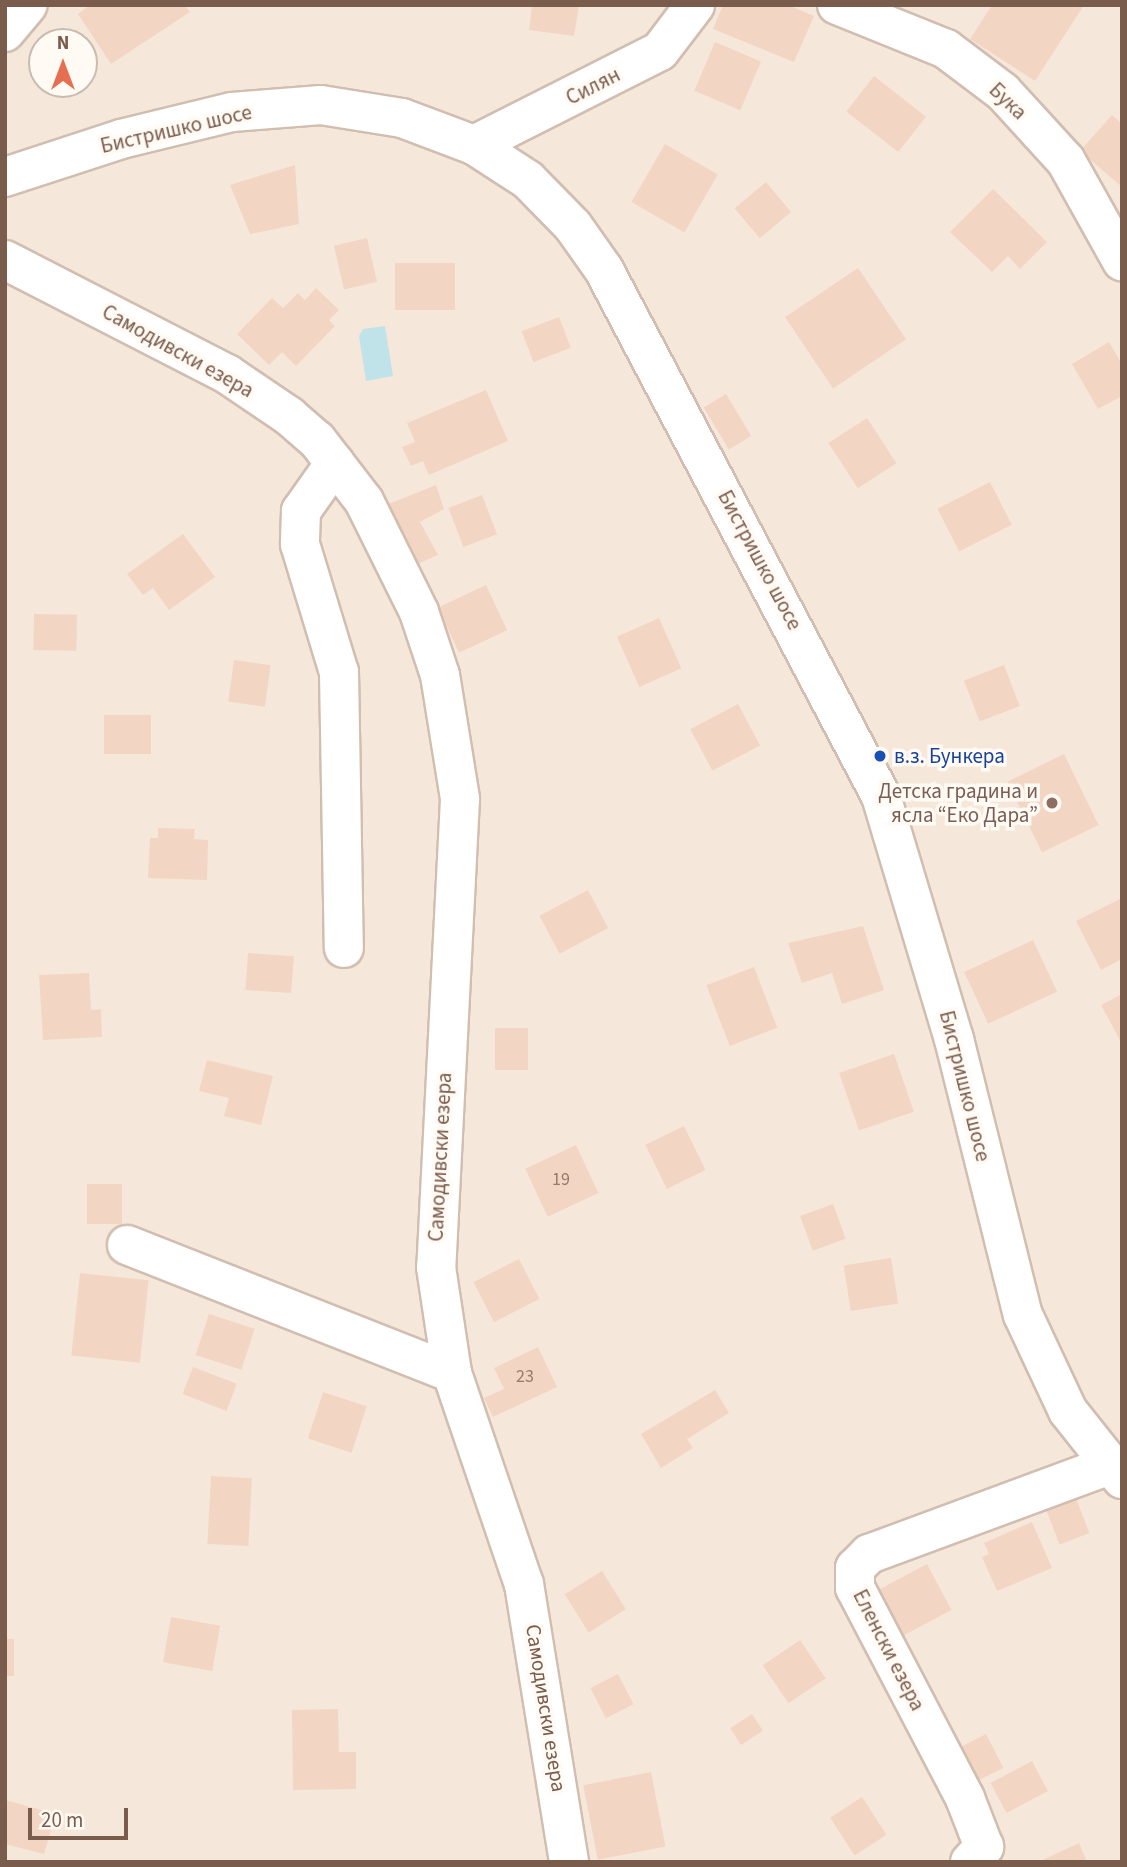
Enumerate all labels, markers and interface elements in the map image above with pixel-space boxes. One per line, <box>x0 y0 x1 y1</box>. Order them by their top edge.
north arrow <box>28 28 98 98</box>
text: N <box>57 30 69 57</box>
street label: Силян <box>562 62 624 110</box>
street label: Бука <box>984 77 1032 125</box>
street label: Бистришко шосе <box>98 99 254 159</box>
street label: Самодивски езера <box>98 299 258 403</box>
street label: Бистришко шосе <box>713 486 807 634</box>
place label: в.з. Бункера <box>894 743 1005 769</box>
marker: в.з. Бункера <box>872 748 888 764</box>
place label: Детска градина и ясла “Еко Дара” <box>878 778 1038 828</box>
marker: Детска градина и ясла “Еко Дара” <box>1044 795 1060 811</box>
street label: Бистришко шосе <box>934 1008 996 1164</box>
street label: Самодивски езера <box>423 1072 457 1242</box>
house number: 19 <box>552 1169 570 1191</box>
house number: 23 <box>516 1366 534 1388</box>
street label: Еленски езера <box>848 1585 930 1715</box>
street label: Самодивски езера <box>520 1622 572 1794</box>
scale bar <box>32 1794 131 1838</box>
text: 20 m <box>41 1805 83 1835</box>

